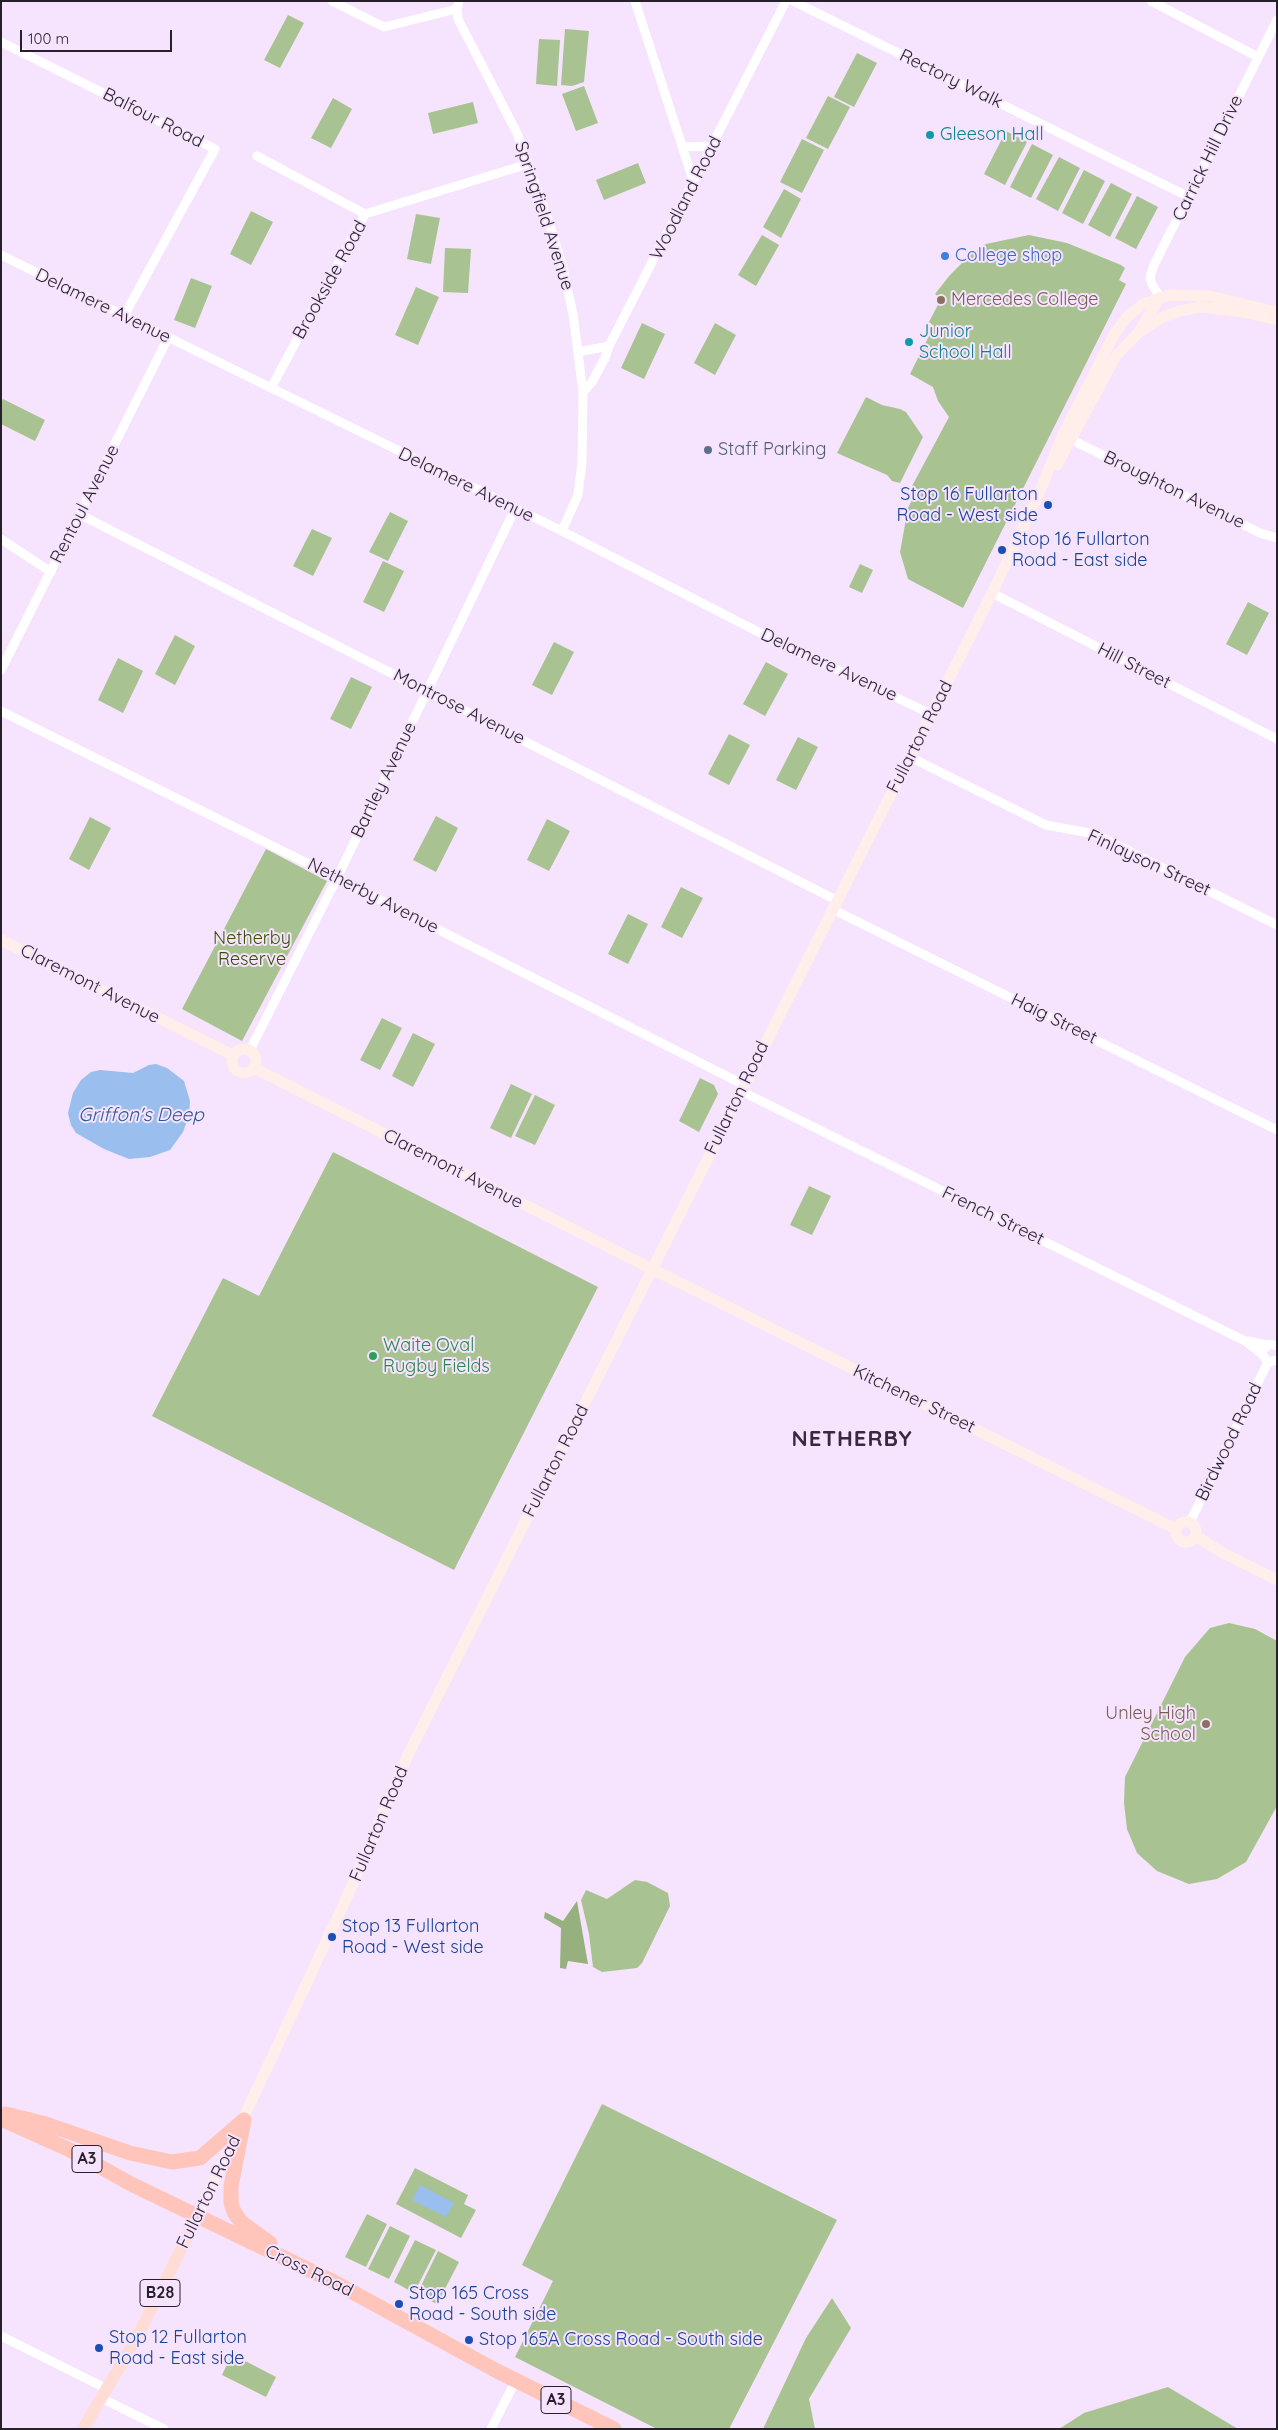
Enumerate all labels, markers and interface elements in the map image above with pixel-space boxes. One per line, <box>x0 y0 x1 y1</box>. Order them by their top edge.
scale bar <box>22 20 175 52</box>
text: 100 m <box>28 29 69 48</box>
street label: Rectory Walk <box>896 45 1006 113</box>
street label: Balfour Road <box>99 83 207 153</box>
street label: Carrick Hill Drive <box>1168 91 1248 225</box>
place label: Gleeson Hall <box>940 124 1044 146</box>
marker: Gleeson Hall <box>924 129 936 141</box>
street label: Woodland Road <box>646 133 726 263</box>
street label: Springfield Avenue <box>510 139 578 293</box>
street label: Brookside Road <box>288 217 372 343</box>
place label: College shop <box>955 245 1062 267</box>
marker: College shop <box>939 250 951 262</box>
street label: Delamere Avenue <box>32 264 174 348</box>
place label: Mercedes College <box>951 289 1098 311</box>
marker: Mercedes College <box>935 294 947 306</box>
place label: Junior School Hall <box>919 321 1012 364</box>
marker: Junior School Hall <box>903 336 915 348</box>
place label: Staff Parking <box>718 439 827 461</box>
street label: Rentoul Avenue <box>46 441 124 567</box>
street label: Delamere Avenue <box>395 443 537 527</box>
marker: Staff Parking <box>702 444 714 456</box>
street label: Broughton Avenue <box>1100 446 1248 534</box>
place label: Stop 16 Fullarton Road - West side <box>896 484 1038 526</box>
marker: Stop 16 Fullarton Road - West side <box>1042 499 1054 511</box>
place label: Stop 16 Fullarton Road - East side <box>1012 529 1150 572</box>
marker: Stop 16 Fullarton Road - East side <box>996 544 1008 556</box>
street label: Delamere Avenue <box>757 624 901 706</box>
street label: Hill Street <box>1094 638 1174 694</box>
street label: Montrose Avenue <box>390 665 528 749</box>
street label: Fullarton Road <box>882 677 958 797</box>
street label: Bartley Avenue <box>347 718 421 842</box>
street label: Finlayson Street <box>1084 825 1214 901</box>
street label: Netherby Avenue <box>304 854 442 938</box>
park label: Netherby Reserve <box>213 928 291 971</box>
street label: Claremont Avenue <box>17 939 163 1029</box>
street label: Haig Street <box>1007 989 1101 1049</box>
street label: Fullarton Road <box>700 1038 774 1158</box>
water label: Griffon's Deep <box>78 1104 204 1126</box>
street label: Claremont Avenue <box>380 1124 526 1214</box>
street label: French Street <box>938 1182 1048 1250</box>
place label: Waite Oval Rugby Fields <box>383 1335 490 1378</box>
marker: Waite Oval Rugby Fields <box>367 1350 379 1362</box>
street label: Kitchener Street <box>849 1360 979 1438</box>
street label: Birdwood Road <box>1191 1379 1267 1505</box>
street label: Fullarton Road <box>518 1401 594 1521</box>
district label: NETHERBY <box>790 1426 914 1452</box>
place label: Unley High School <box>1105 1703 1196 1746</box>
marker: Unley High School <box>1200 1718 1212 1730</box>
street label: Fullarton Road <box>345 1763 413 1885</box>
place label: Stop 13 Fullarton Road - West side <box>342 1916 484 1958</box>
marker: Stop 13 Fullarton Road - West side <box>326 1931 338 1943</box>
street label: Fullarton Road <box>172 2132 246 2252</box>
road number: A3 <box>72 2146 102 2172</box>
street label: Cross Road <box>261 2240 357 2302</box>
road number: B28 <box>140 2280 180 2306</box>
place label: Stop 165 Cross Road - South side <box>409 2283 556 2326</box>
marker: Stop 165 Cross Road - South side <box>393 2298 405 2310</box>
place label: Stop 12 Fullarton Road - East side <box>109 2327 247 2370</box>
place label: Stop 165A Cross Road - South side <box>479 2329 763 2351</box>
marker: Stop 165A Cross Road - South side <box>463 2334 475 2346</box>
marker: Stop 12 Fullarton Road - East side <box>93 2342 105 2354</box>
road number: A3 <box>541 2386 571 2414</box>

